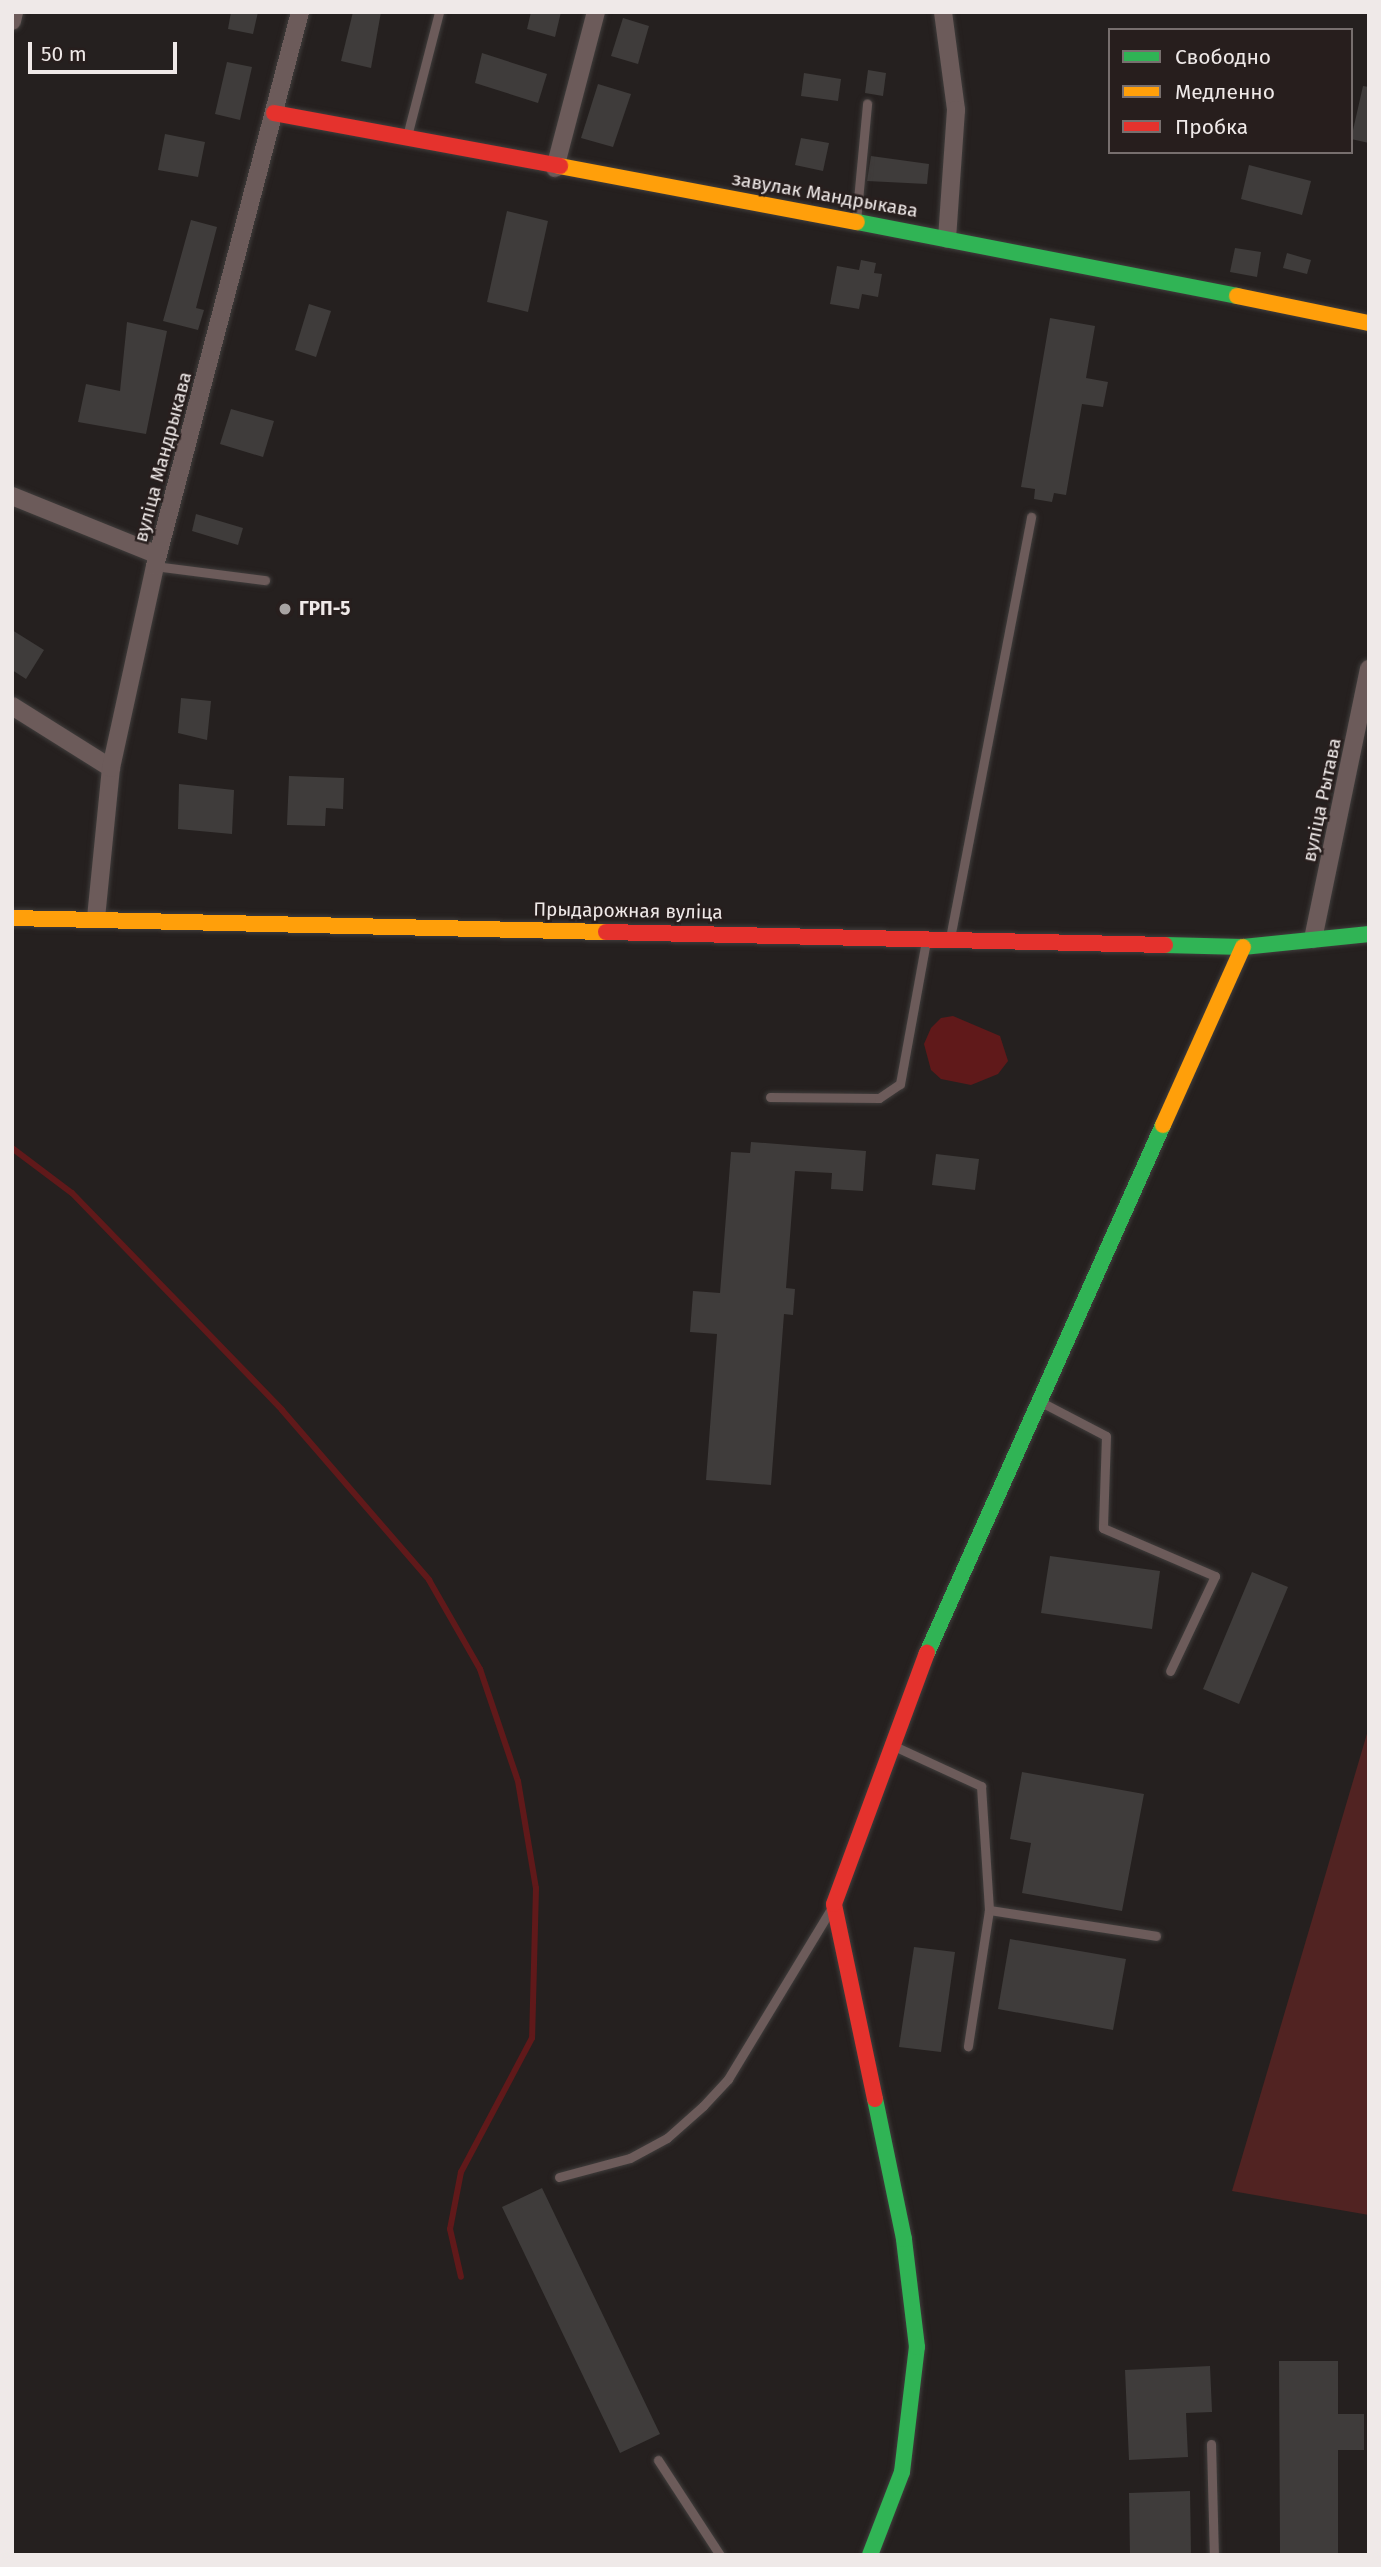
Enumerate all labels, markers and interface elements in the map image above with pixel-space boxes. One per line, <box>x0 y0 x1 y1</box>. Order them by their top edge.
scale bar <box>32 28 180 72</box>
legend <box>1108 28 1353 154</box>
text: 50 m <box>41 41 87 67</box>
text: Свободно <box>1175 44 1271 70</box>
text: Медленно <box>1175 79 1275 105</box>
text: Пробка <box>1175 114 1248 140</box>
street label: завулак Мандрыкава <box>730 167 920 223</box>
street label: вуліца Мандрыкава <box>129 369 197 545</box>
place label: ГРП-5 <box>299 598 350 620</box>
marker: ГРП-5 <box>277 601 293 617</box>
street label: вуліца Рытава <box>1298 736 1346 864</box>
street label: Прыдарожная вуліца <box>533 898 723 924</box>

